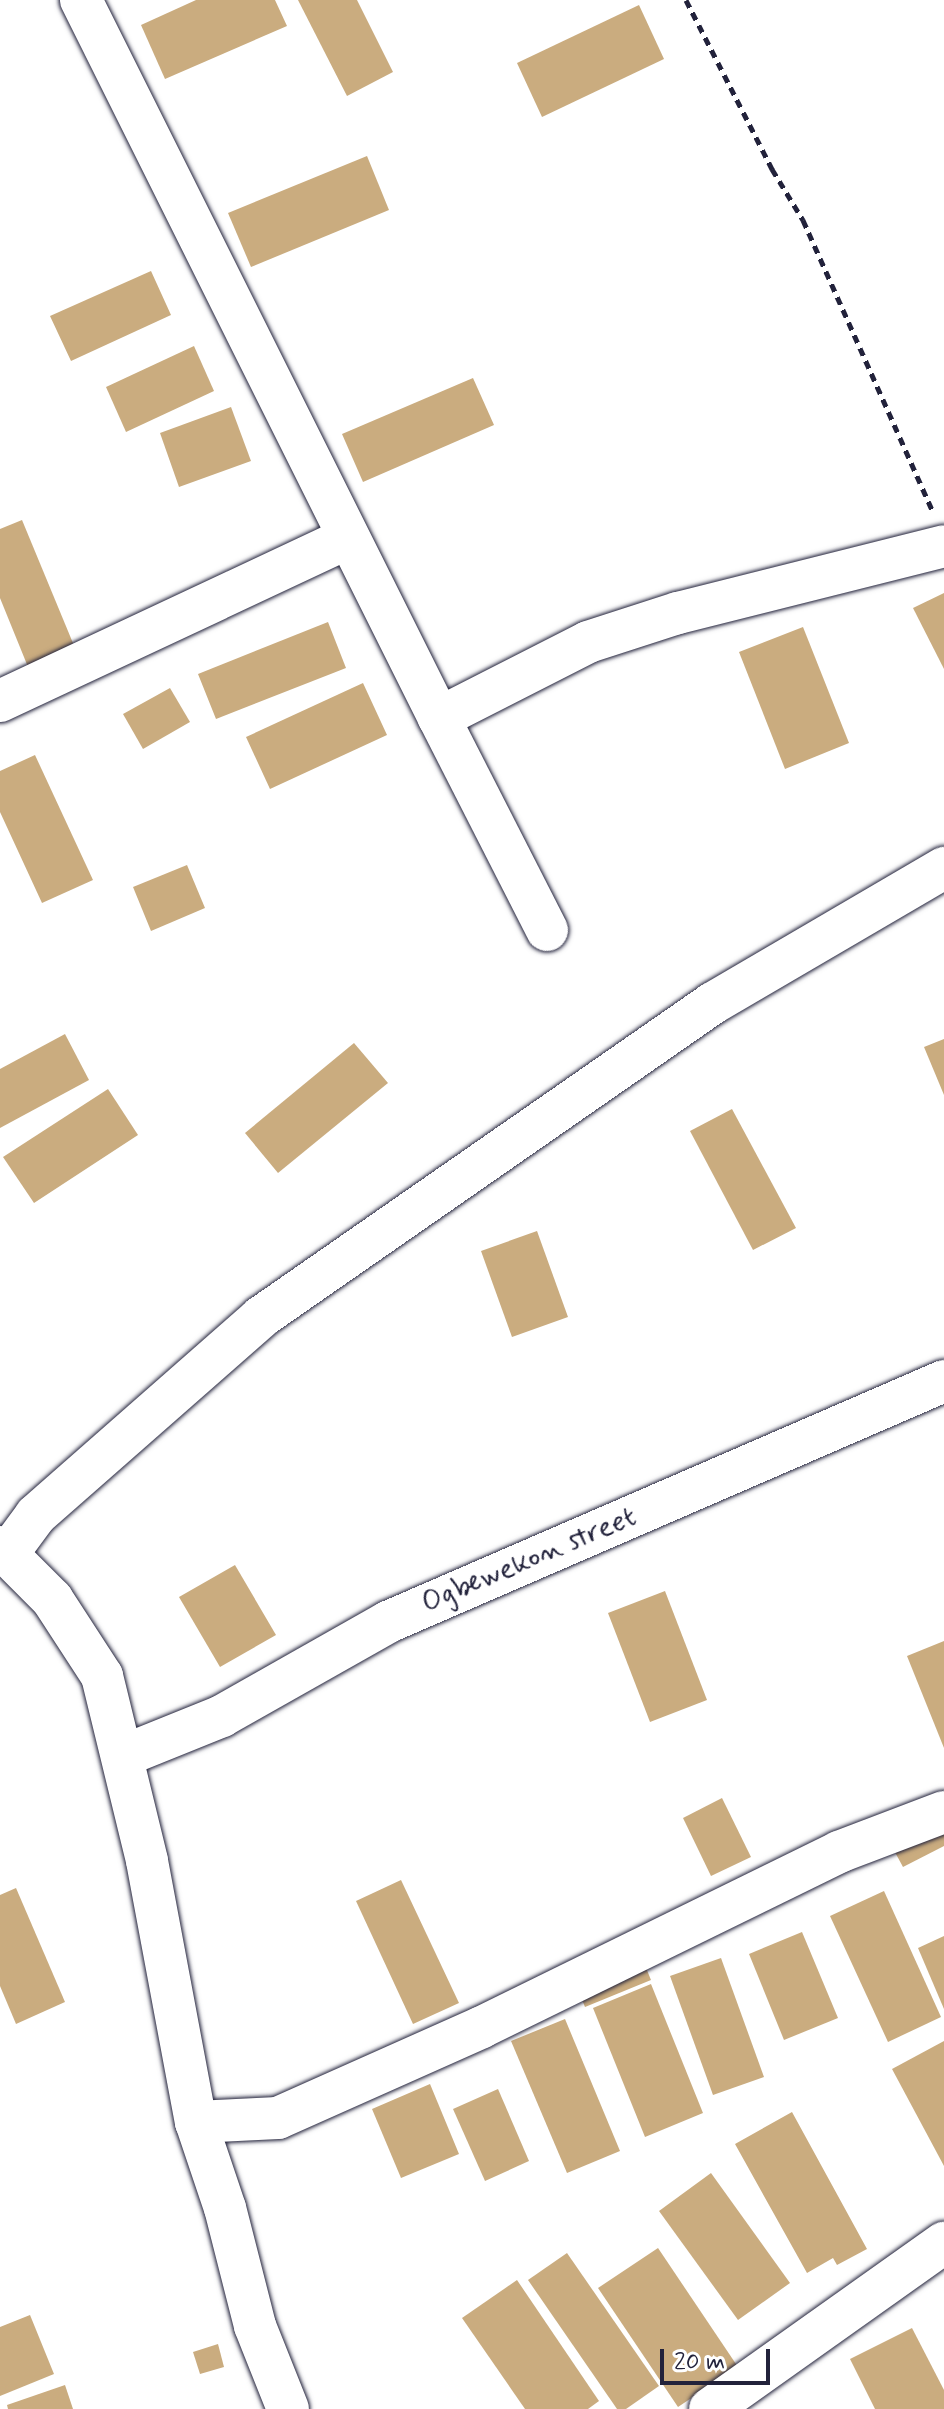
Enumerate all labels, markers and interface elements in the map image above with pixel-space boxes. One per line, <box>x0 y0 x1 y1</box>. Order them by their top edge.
street label: Ogbewekon street <box>416 1499 642 1621</box>
scale bar <box>664 2333 774 2383</box>
text: 20 m <box>674 2347 725 2378</box>

